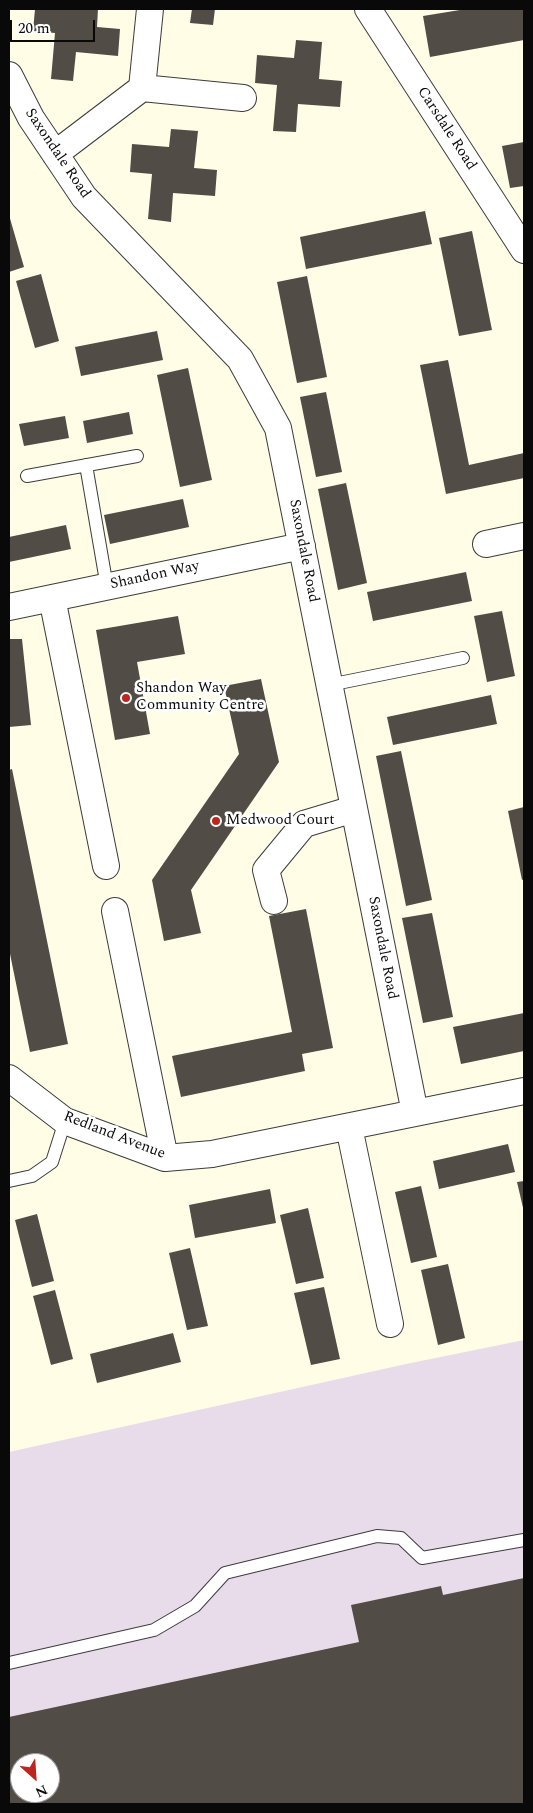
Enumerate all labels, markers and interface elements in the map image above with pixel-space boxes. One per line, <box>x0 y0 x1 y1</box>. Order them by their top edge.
scale bar <box>12 10 98 42</box>
text: 20 m <box>18 17 50 40</box>
street label: Carsdale Road <box>412 84 480 174</box>
street label: Saxondale Road <box>20 106 94 202</box>
street label: Saxondale Road <box>284 498 322 604</box>
street label: Shandon Way <box>109 558 201 594</box>
place label: Shandon Way Community Centre <box>136 680 264 715</box>
marker: Shandon Way Community Centre <box>120 692 132 704</box>
place label: Medwood Court <box>226 812 334 830</box>
marker: Medwood Court <box>210 815 222 827</box>
street label: Saxondale Road <box>363 895 401 1001</box>
street label: Redland Avenue <box>61 1108 167 1164</box>
north arrow <box>10 1753 60 1803</box>
text: N <box>32 1779 51 1803</box>

